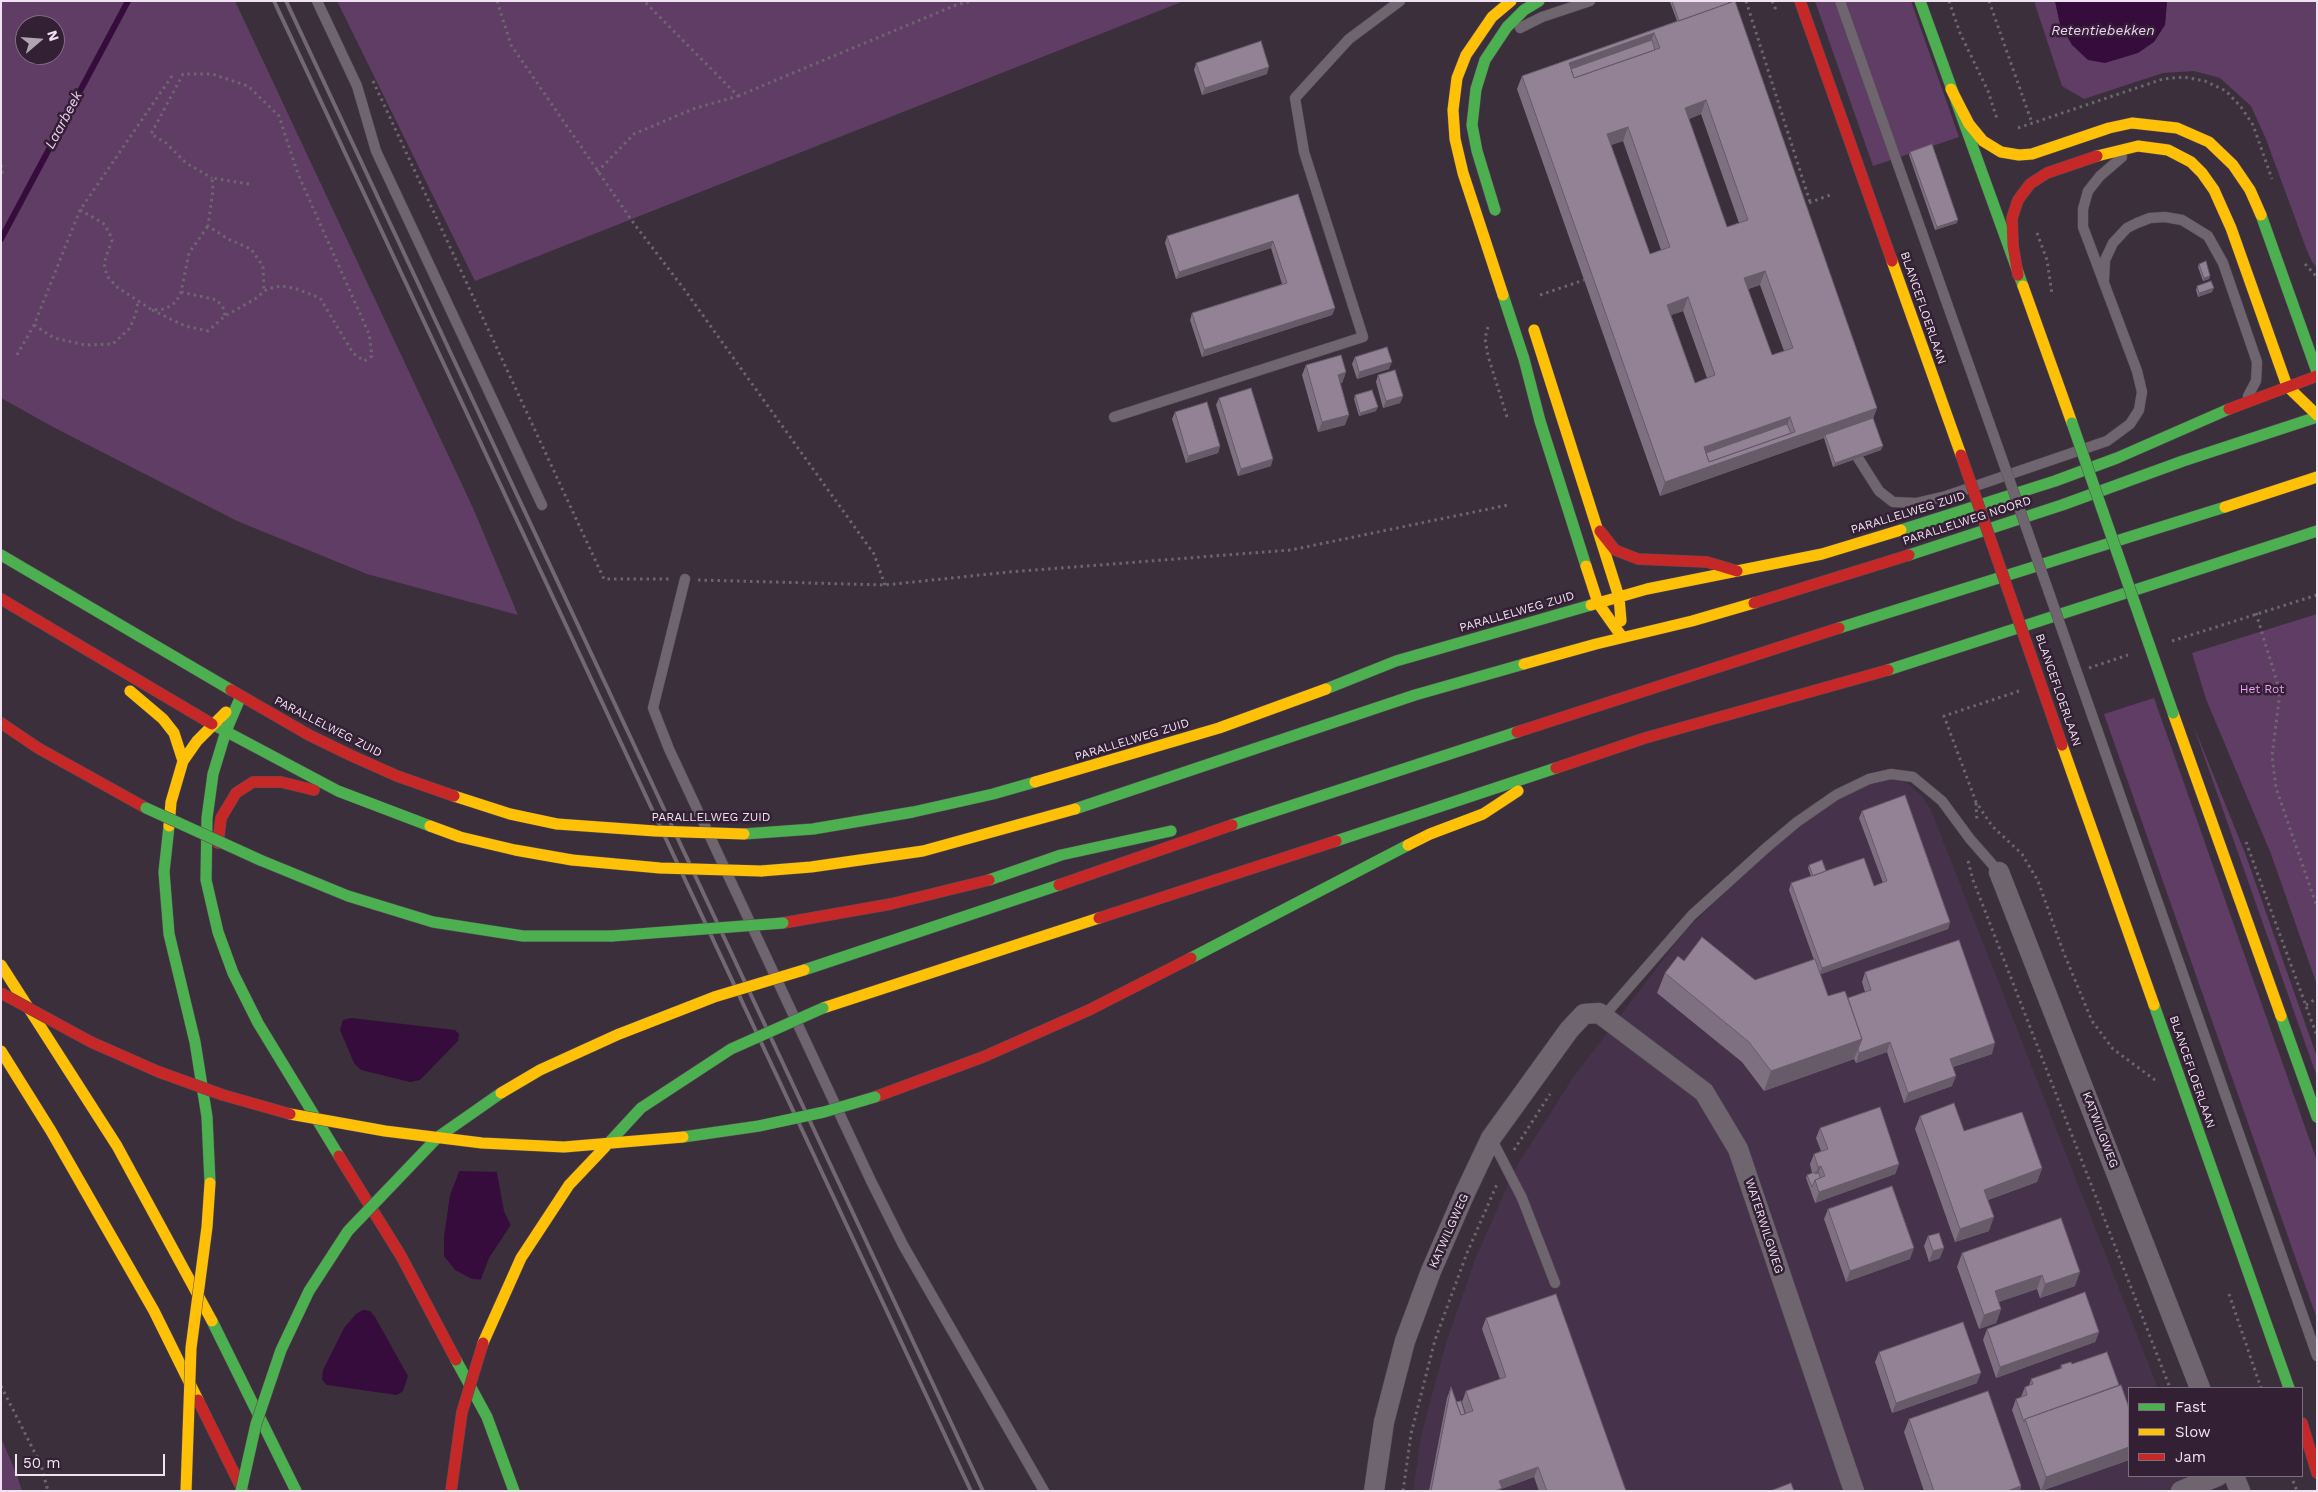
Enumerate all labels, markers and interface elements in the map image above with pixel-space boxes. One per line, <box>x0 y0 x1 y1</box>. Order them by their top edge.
north arrow <box>15 15 65 65</box>
water label: Retentiebekken <box>2051 23 2155 39</box>
text: N <box>44 28 63 43</box>
water label: Laarbeek <box>42 88 86 152</box>
street label: BLANCEFLOERLAAN <box>1897 250 1949 366</box>
street label: PARALLELWEG ZUID <box>1849 489 1967 537</box>
street label: PARALLELWEG NOORD <box>1901 493 2033 549</box>
street label: PARALLELWEG ZUID <box>1458 589 1576 635</box>
street label: BLANCEFLOERLAAN <box>2032 632 2084 748</box>
park label: Het Rot <box>2240 682 2284 696</box>
street label: PARALLELWEG ZUID <box>272 694 384 760</box>
street label: PARALLELWEG ZUID <box>1073 716 1191 764</box>
street label: PARALLELWEG ZUID <box>652 810 770 824</box>
street label: BLANCEFLOERLAAN <box>2166 1014 2218 1130</box>
street label: KATWILGWEG <box>2079 1090 2121 1170</box>
street label: WATERWILGWEG <box>1742 1177 1786 1275</box>
street label: KATWILGWEG <box>1426 1191 1472 1271</box>
legend <box>2128 1387 2303 1477</box>
text: Fast <box>2175 1398 2206 1416</box>
text: Slow <box>2175 1423 2211 1441</box>
scale bar <box>18 1444 168 1476</box>
text: Jam <box>2175 1448 2206 1466</box>
text: 50 m <box>23 1454 60 1472</box>

